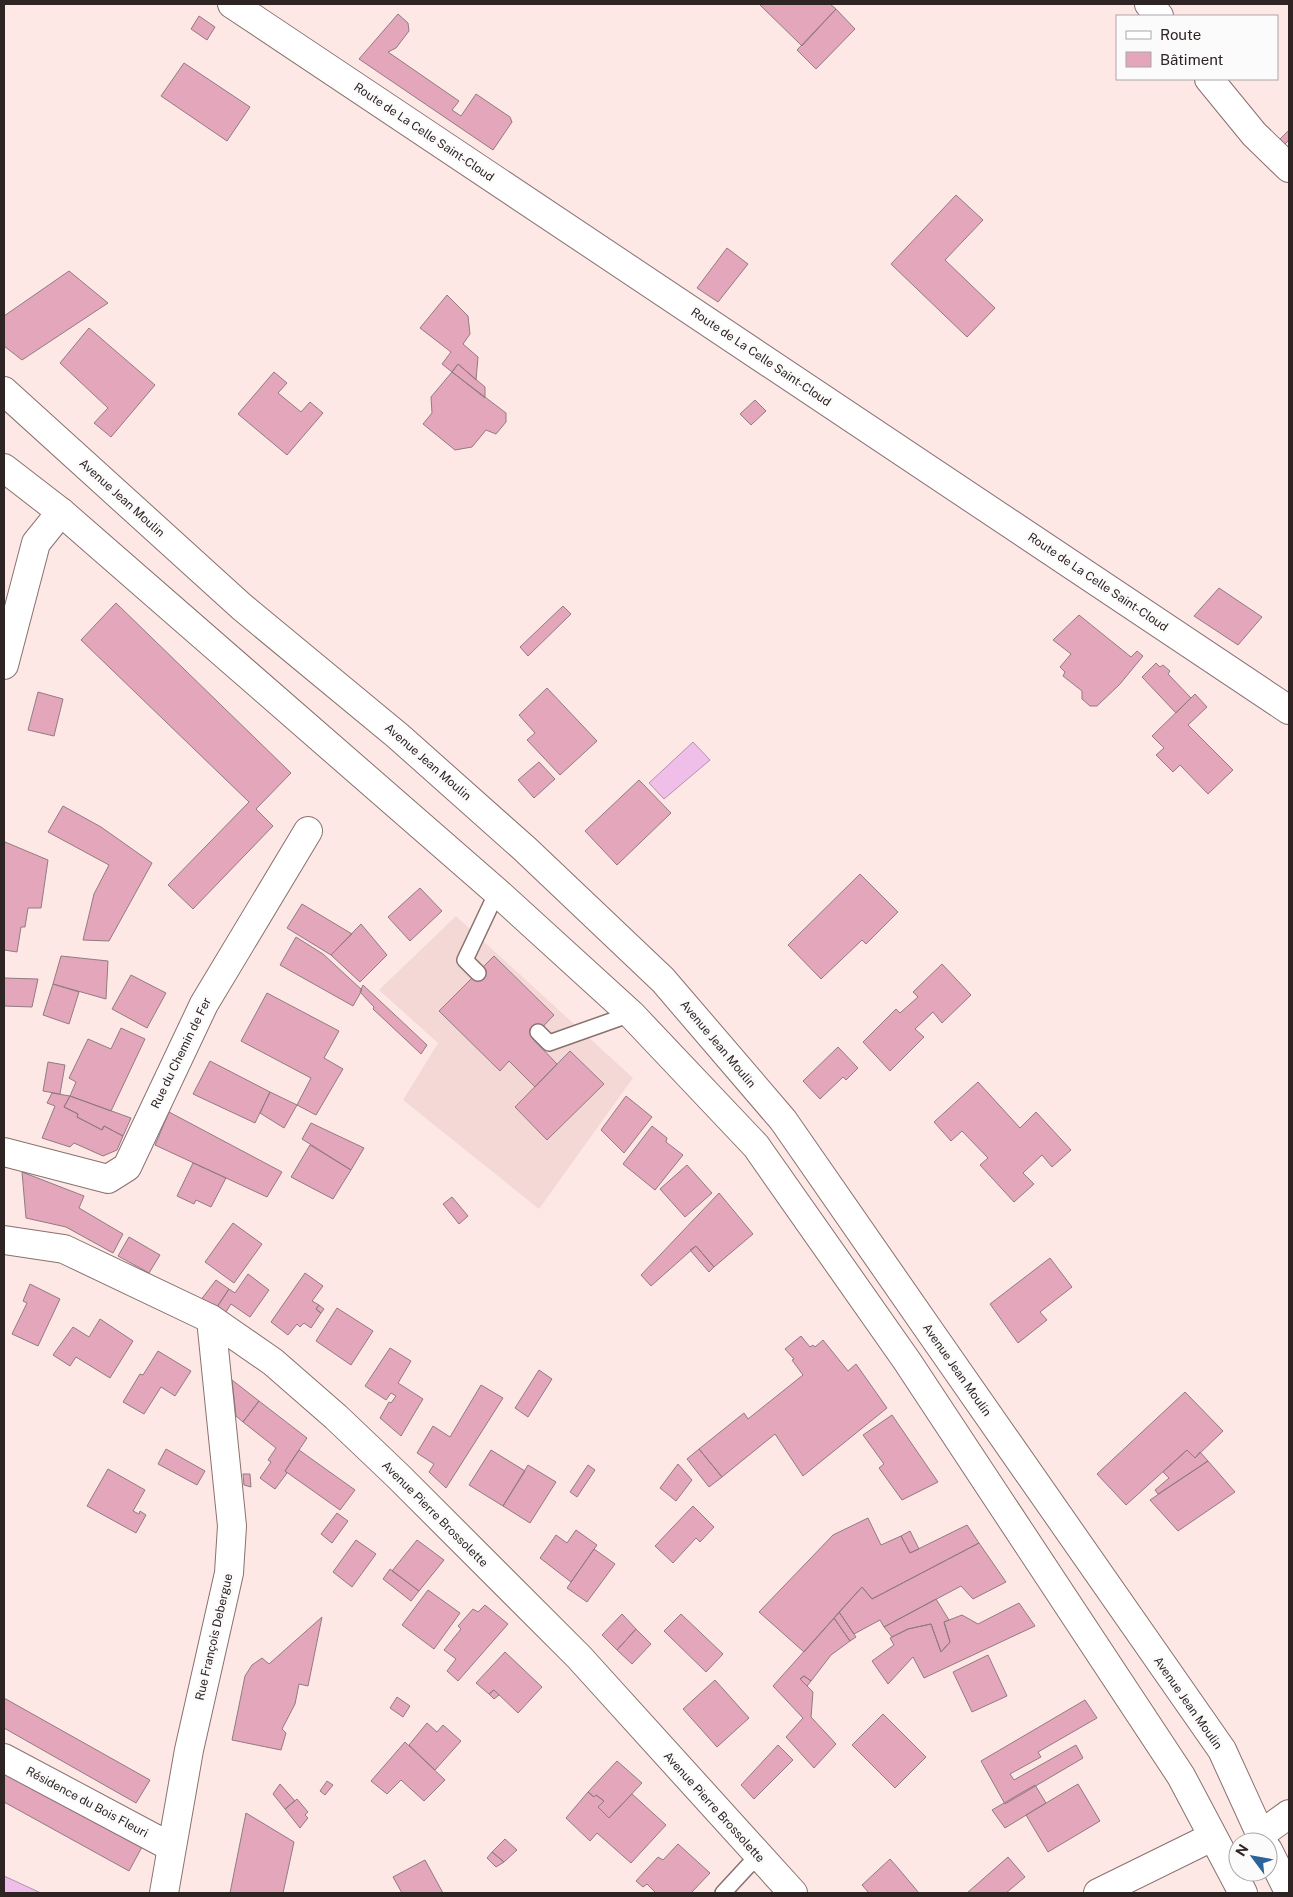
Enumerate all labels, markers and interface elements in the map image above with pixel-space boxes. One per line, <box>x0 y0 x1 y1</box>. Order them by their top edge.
legend <box>1116 15 1278 80</box>
text: Route <box>1160 26 1201 43</box>
text: Bâtiment <box>1160 51 1223 68</box>
street label: Route de La Celle Saint-Cloud <box>351 80 497 184</box>
street label: Route de La Celle Saint-Cloud <box>688 305 834 409</box>
street label: Avenue Jean Moulin <box>77 456 168 540</box>
street label: Route de La Celle Saint-Cloud <box>1025 530 1171 634</box>
street label: Avenue Jean Moulin <box>382 721 474 803</box>
street label: Rue du Chemin de Fer <box>148 995 214 1111</box>
street label: Avenue Jean Moulin <box>677 997 759 1091</box>
street label: Avenue Jean Moulin <box>920 1321 994 1419</box>
street label: Avenue Pierre Brossolette <box>379 1458 491 1570</box>
street label: Rue François Debergue <box>193 1572 235 1702</box>
street label: Avenue Jean Moulin <box>1151 1654 1225 1752</box>
street label: Avenue Pierre Brossolette <box>661 1749 767 1865</box>
street label: Résidence du Bois Fleuri <box>24 1764 150 1840</box>
north arrow <box>1228 1832 1278 1882</box>
text: N <box>1232 1841 1252 1859</box>

